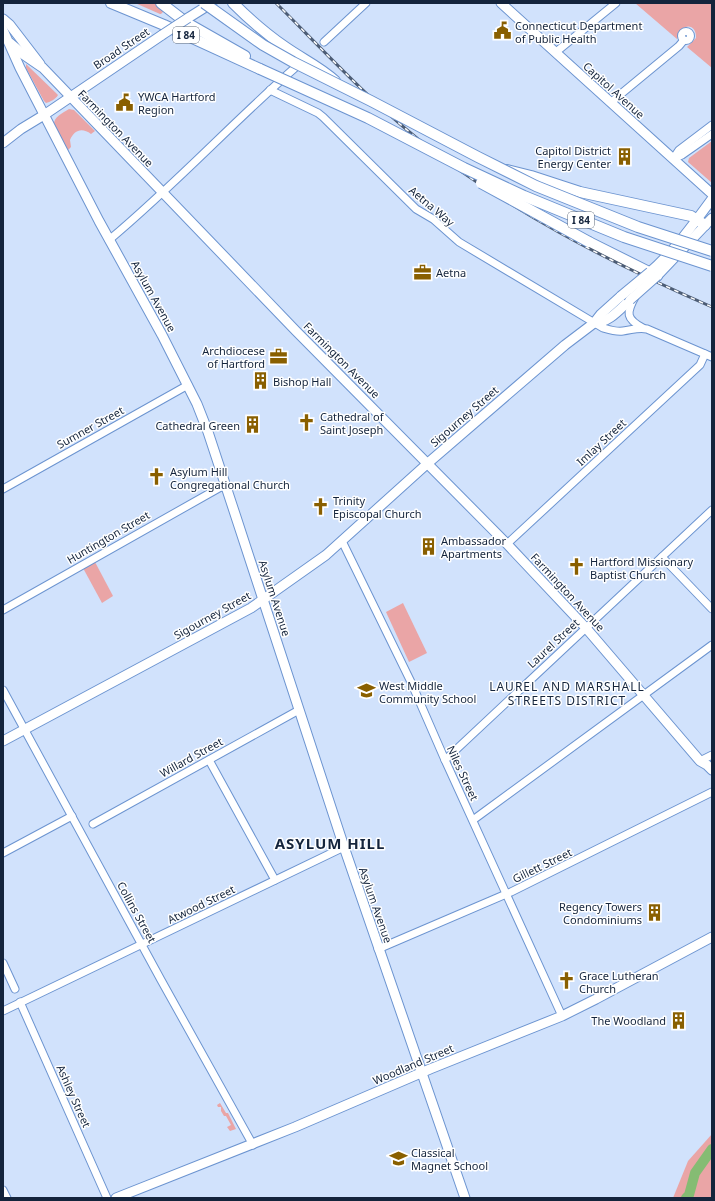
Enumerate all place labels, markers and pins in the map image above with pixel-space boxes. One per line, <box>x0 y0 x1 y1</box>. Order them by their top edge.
place label: Connecticut Department of Public Health <box>515 18 642 46</box>
public building icon: Connecticut Department of Public Health <box>492 21 512 41</box>
place label: YWCA Hartford Region <box>138 89 216 117</box>
public building icon: YWCA Hartford Region <box>115 92 135 112</box>
place label: Capitol District Energy Center <box>535 143 611 171</box>
building icon: Capitol District Energy Center <box>614 146 634 166</box>
office icon: Aetna <box>413 262 433 282</box>
place label: Aetna <box>436 265 466 280</box>
place label: Archdiocese of Hartford <box>202 343 265 371</box>
office icon: Archdiocese of Hartford <box>268 346 288 366</box>
building icon: Bishop Hall <box>250 371 270 391</box>
place label: Bishop Hall <box>273 374 331 389</box>
place label: Cathedral of Saint Joseph <box>320 409 385 437</box>
church icon: Cathedral of Saint Joseph <box>297 412 317 432</box>
building icon: Cathedral Green <box>243 415 263 435</box>
place label: Cathedral Green <box>155 418 240 433</box>
place label: Asylum Hill Congregational Church <box>170 464 290 492</box>
church icon: Asylum Hill Congregational Church <box>147 467 167 487</box>
place label: Trinity Episcopal Church <box>333 493 422 521</box>
church icon: Trinity Episcopal Church <box>310 496 330 516</box>
place label: Ambassador Apartments <box>441 533 506 561</box>
building icon: Ambassador Apartments <box>418 536 438 556</box>
place label: Hartford Missionary Baptist Church <box>590 554 694 582</box>
church icon: Hartford Missionary Baptist Church <box>567 557 587 577</box>
place label: West Middle Community School <box>379 678 476 706</box>
school or university icon: West Middle Community School <box>356 681 376 701</box>
place label: Regency Towers Condominiums <box>559 899 642 927</box>
building icon: Regency Towers Condominiums <box>645 902 665 922</box>
place label: Grace Lutheran Church <box>579 968 659 996</box>
church icon: Grace Lutheran Church <box>556 971 576 991</box>
building icon: The Woodland <box>669 1010 689 1030</box>
place label: The Woodland <box>591 1013 666 1028</box>
place label: Classical Magnet School <box>411 1145 488 1173</box>
school or university icon: Classical Magnet School <box>388 1148 408 1168</box>

